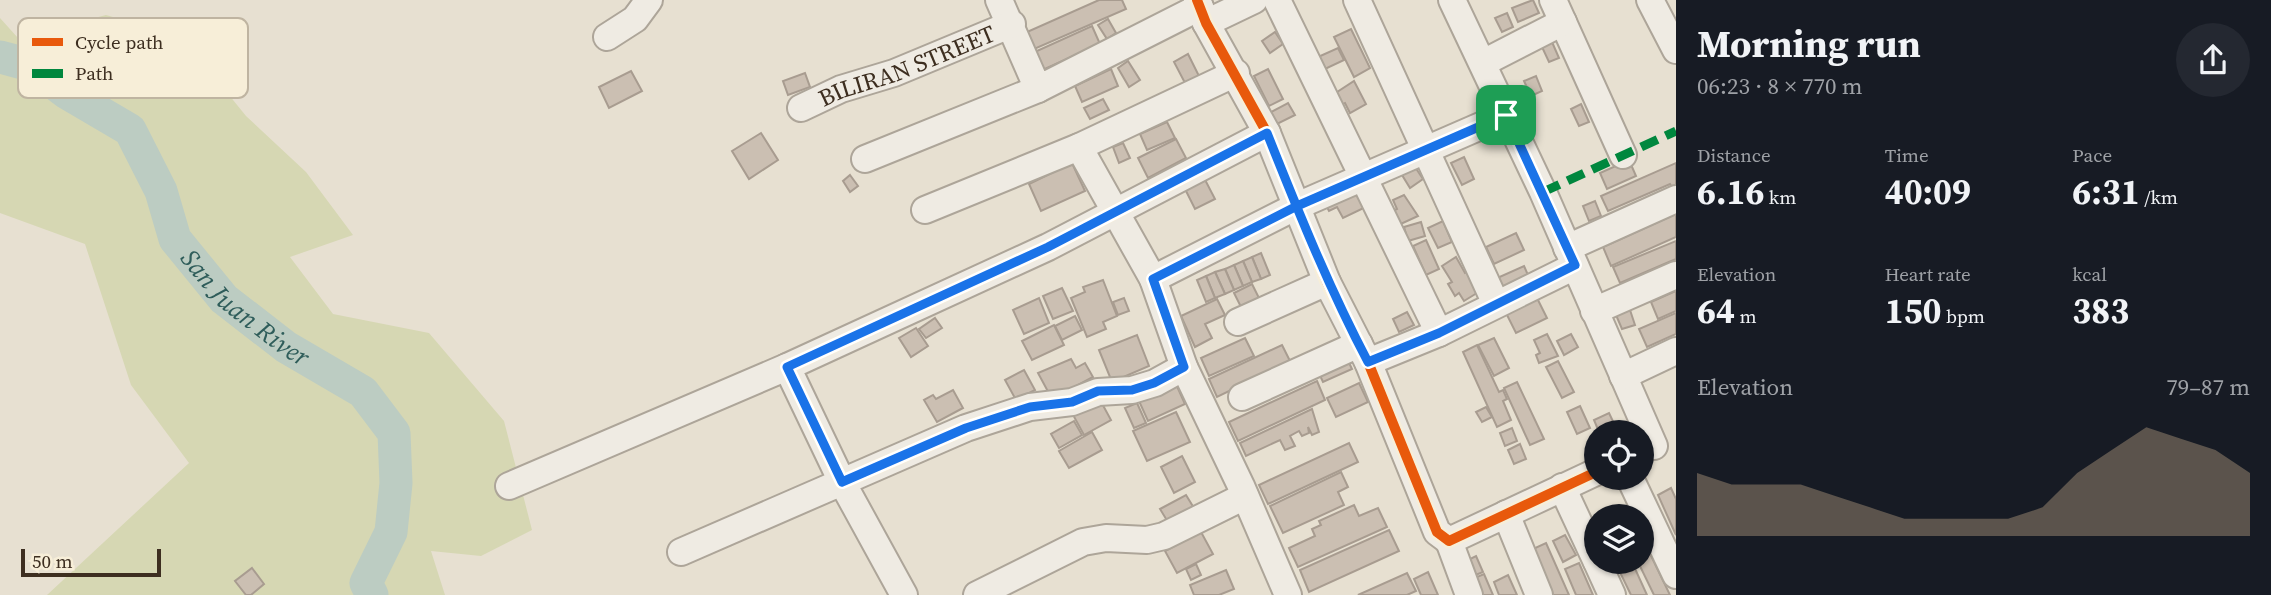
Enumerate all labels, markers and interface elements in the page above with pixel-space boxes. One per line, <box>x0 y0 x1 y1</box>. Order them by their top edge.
street label: BILIRAN STREET <box>813 16 1000 114</box>
legend <box>18 18 248 98</box>
text: Morning run <box>1697 18 1921 70</box>
button: share <box>2176 23 2250 97</box>
text: Cycle path <box>75 29 164 55</box>
text: Path <box>75 60 113 86</box>
text: 06:23 · 8 × 770 m <box>1697 70 1863 102</box>
pin <box>1476 85 1536 145</box>
icon: arrive <box>1487 96 1525 134</box>
text: Distance <box>1697 142 1771 168</box>
text: Time <box>1885 142 1929 168</box>
text: Pace <box>2072 142 2112 168</box>
text: 6.16 <box>1697 168 1764 216</box>
text: 40:09 <box>1885 168 1971 216</box>
text: 6:31 <box>2072 168 2140 216</box>
text: km <box>1764 184 1796 210</box>
text: /km <box>2140 184 2178 210</box>
water label: San Juan River <box>172 242 317 375</box>
text: Elevation <box>1697 261 1776 287</box>
text: Heart rate <box>1885 261 1971 287</box>
text: kcal <box>2072 261 2107 287</box>
text: 64 <box>1697 287 1735 335</box>
text: 150 <box>1885 287 1942 335</box>
text: 383 <box>2072 287 2129 335</box>
text: m <box>1735 303 1757 329</box>
text: bpm <box>1942 303 1985 329</box>
text: Elevation <box>1697 371 1793 403</box>
text: 79–87 m <box>2166 371 2250 403</box>
map controls <box>1584 420 1654 574</box>
button: locate <box>1584 420 1654 490</box>
button: layers <box>1584 504 1654 574</box>
scale bar <box>21 546 161 578</box>
text: 50 m <box>32 548 73 574</box>

